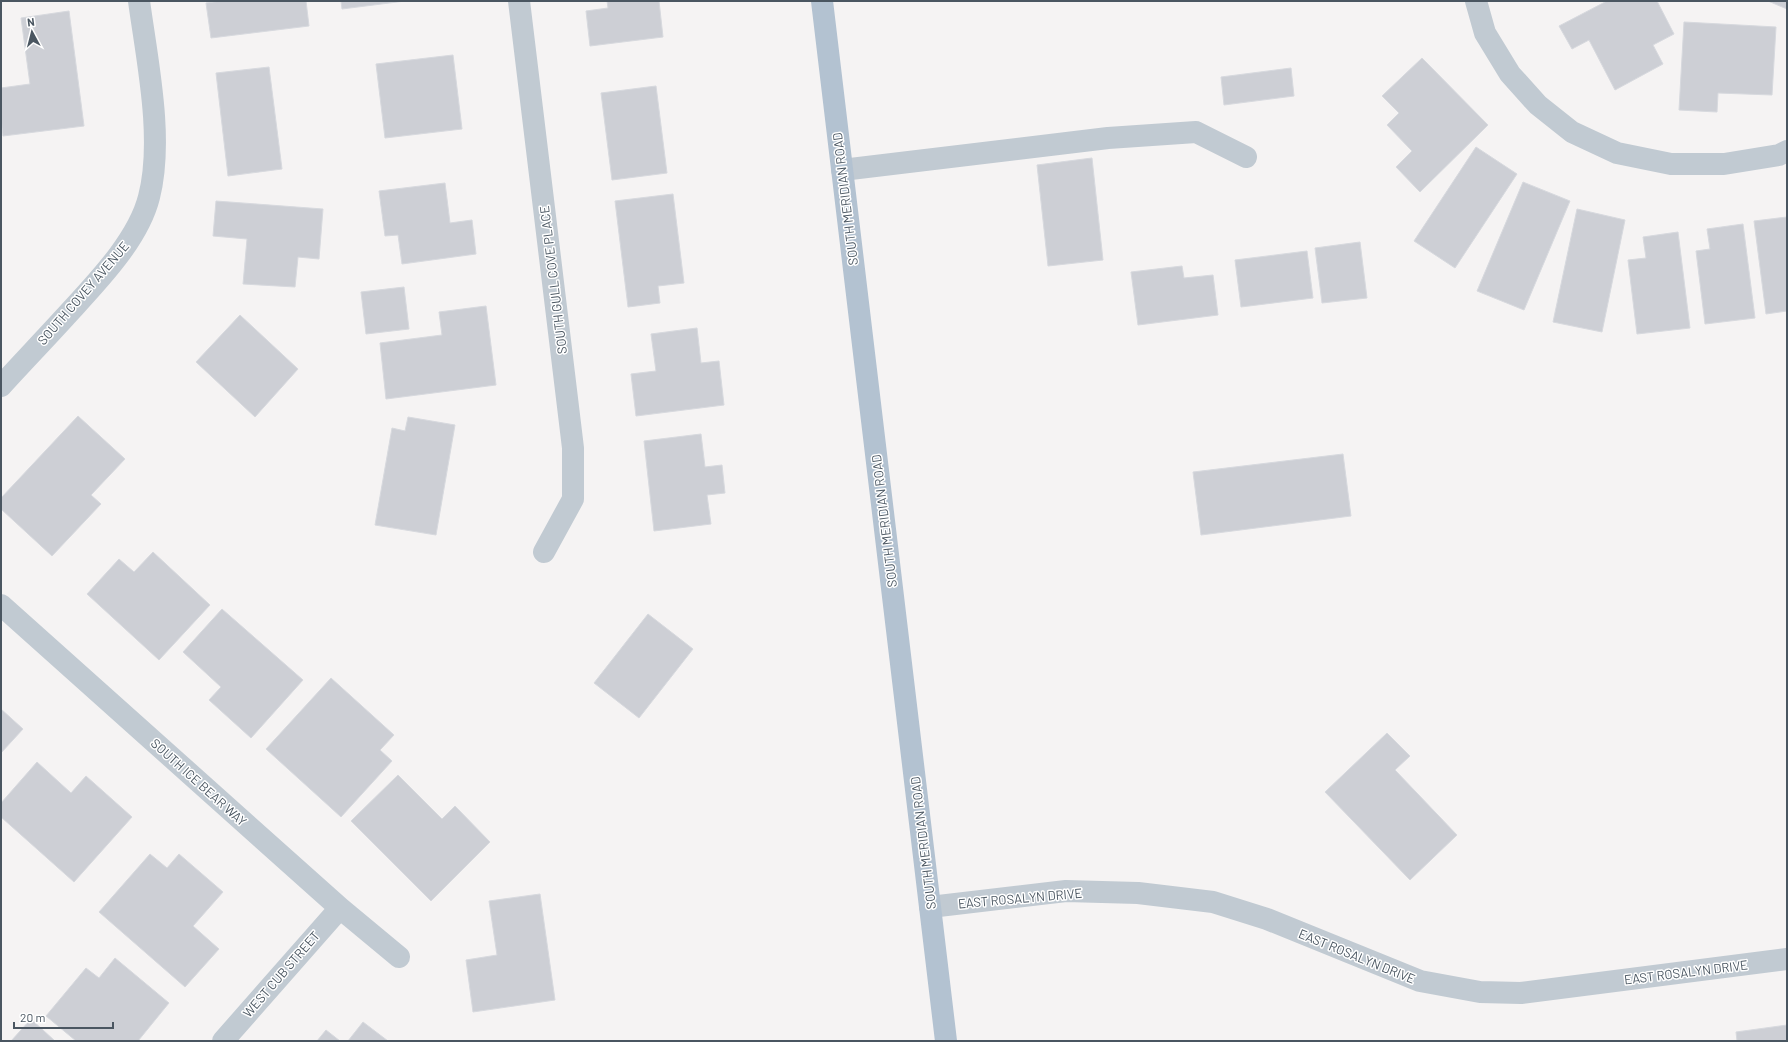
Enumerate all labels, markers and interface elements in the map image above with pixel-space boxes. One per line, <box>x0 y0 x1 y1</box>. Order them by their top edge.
north arrow <box>12 12 52 52</box>
text: N <box>26 15 35 28</box>
street label: SOUTH MERIDIAN ROAD <box>829 132 861 266</box>
street label: SOUTH GULL COVE PLACE <box>536 205 570 355</box>
street label: SOUTH COVEY AVENUE <box>34 238 132 348</box>
street label: SOUTH MERIDIAN ROAD <box>868 454 900 588</box>
street label: SOUTH ICE BEAR WAY <box>148 735 250 829</box>
street label: SOUTH MERIDIAN ROAD <box>907 776 939 910</box>
street label: EAST ROSALYN DRIVE <box>957 885 1083 911</box>
street label: EAST ROSALYN DRIVE <box>1296 925 1418 987</box>
street label: WEST CUB STREET <box>239 928 323 1020</box>
street label: EAST ROSALYN DRIVE <box>1623 956 1749 988</box>
scale bar <box>14 1004 113 1030</box>
text: 20 m <box>20 1010 46 1024</box>

